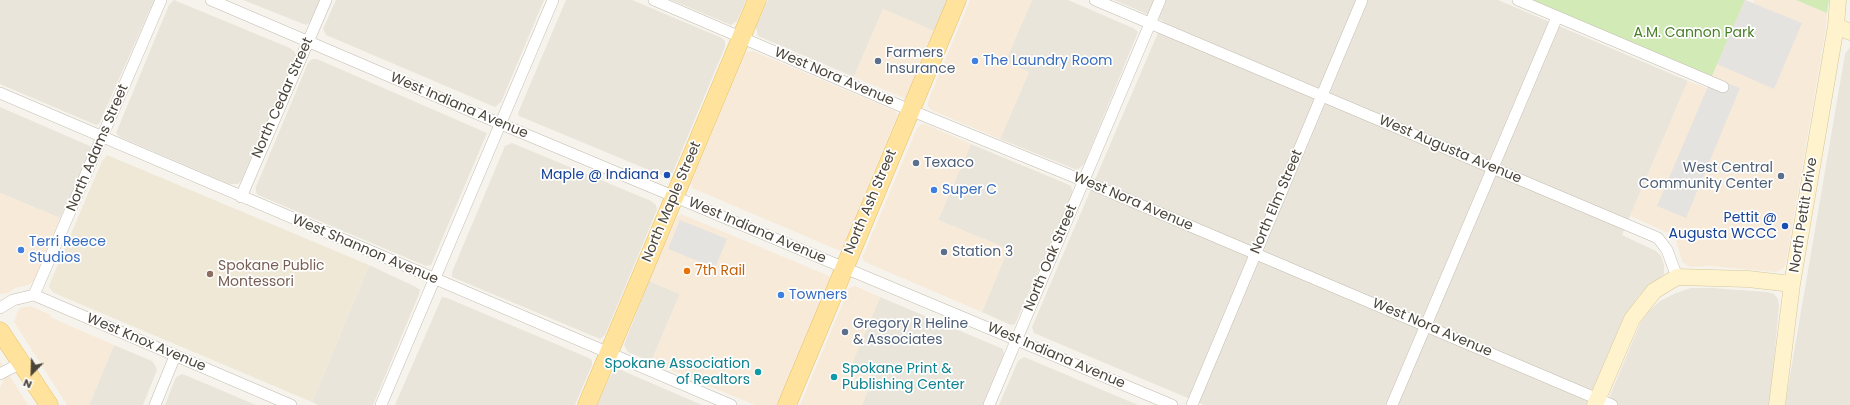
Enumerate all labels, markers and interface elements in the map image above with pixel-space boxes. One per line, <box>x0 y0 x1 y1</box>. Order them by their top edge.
park label: A.M. Cannon Park <box>1634 25 1754 41</box>
street label: North Cedar Street <box>249 35 317 161</box>
street label: West Nora Avenue <box>772 44 896 110</box>
place label: Farmers Insurance <box>886 45 955 78</box>
place label: The Laundry Room <box>983 53 1113 69</box>
marker: Farmers Insurance <box>873 56 883 66</box>
marker: The Laundry Room <box>970 56 980 66</box>
street label: West Indiana Avenue <box>388 69 530 143</box>
street label: North Adams Street <box>64 82 132 214</box>
street label: West Augusta Avenue <box>1376 112 1524 188</box>
street label: North Maple Street <box>639 139 705 265</box>
street label: North Ash Street <box>841 147 901 257</box>
street label: North Elm Street <box>1247 147 1307 257</box>
place label: Texaco <box>924 155 974 171</box>
street label: North Pettit Drive <box>1787 156 1821 274</box>
marker: Texaco <box>911 158 921 168</box>
place label: West Central Community Center <box>1639 160 1773 192</box>
place label: Maple @ Indiana <box>541 167 659 183</box>
street label: West Nora Avenue <box>1071 169 1195 235</box>
marker: Maple @ Indiana <box>662 170 672 180</box>
marker: West Central Community Center <box>1776 171 1786 181</box>
place label: Super C <box>942 182 997 198</box>
marker: Super C <box>929 185 939 195</box>
street label: West Indiana Avenue <box>686 194 828 268</box>
street label: North Oak Street <box>1021 202 1081 314</box>
place label: Pettit @ Augusta WCCC <box>1668 210 1777 242</box>
street label: West Shannon Avenue <box>289 212 441 288</box>
marker: Pettit @ Augusta WCCC <box>1780 221 1790 231</box>
place label: Terri Reece Studios <box>29 234 106 266</box>
place label: Station 3 <box>952 244 1013 260</box>
marker: Terri Reece Studios <box>16 245 26 255</box>
marker: Station 3 <box>939 247 949 257</box>
place label: Spokane Public Montessori <box>218 258 325 290</box>
place label: 7th Rail <box>695 263 745 279</box>
marker: 7th Rail <box>682 266 692 276</box>
marker: Spokane Public Montessori <box>205 269 215 279</box>
place label: Towners <box>789 287 847 303</box>
marker: Towners <box>776 290 786 300</box>
street label: West Nora Avenue <box>1370 295 1494 361</box>
street label: West Knox Avenue <box>84 310 208 376</box>
place label: Gregory R Heline & Associates <box>853 316 968 348</box>
street label: West Indiana Avenue <box>985 319 1127 393</box>
marker: Gregory R Heline & Associates <box>840 327 850 337</box>
north arrow <box>12 353 52 393</box>
place label: Spokane Association of Realtors <box>604 356 750 388</box>
place label: Spokane Print & Publishing Center <box>842 361 965 394</box>
marker: Spokane Association of Realtors <box>753 367 763 377</box>
marker: Spokane Print & Publishing Center <box>829 372 839 382</box>
text: N <box>20 375 34 393</box>

